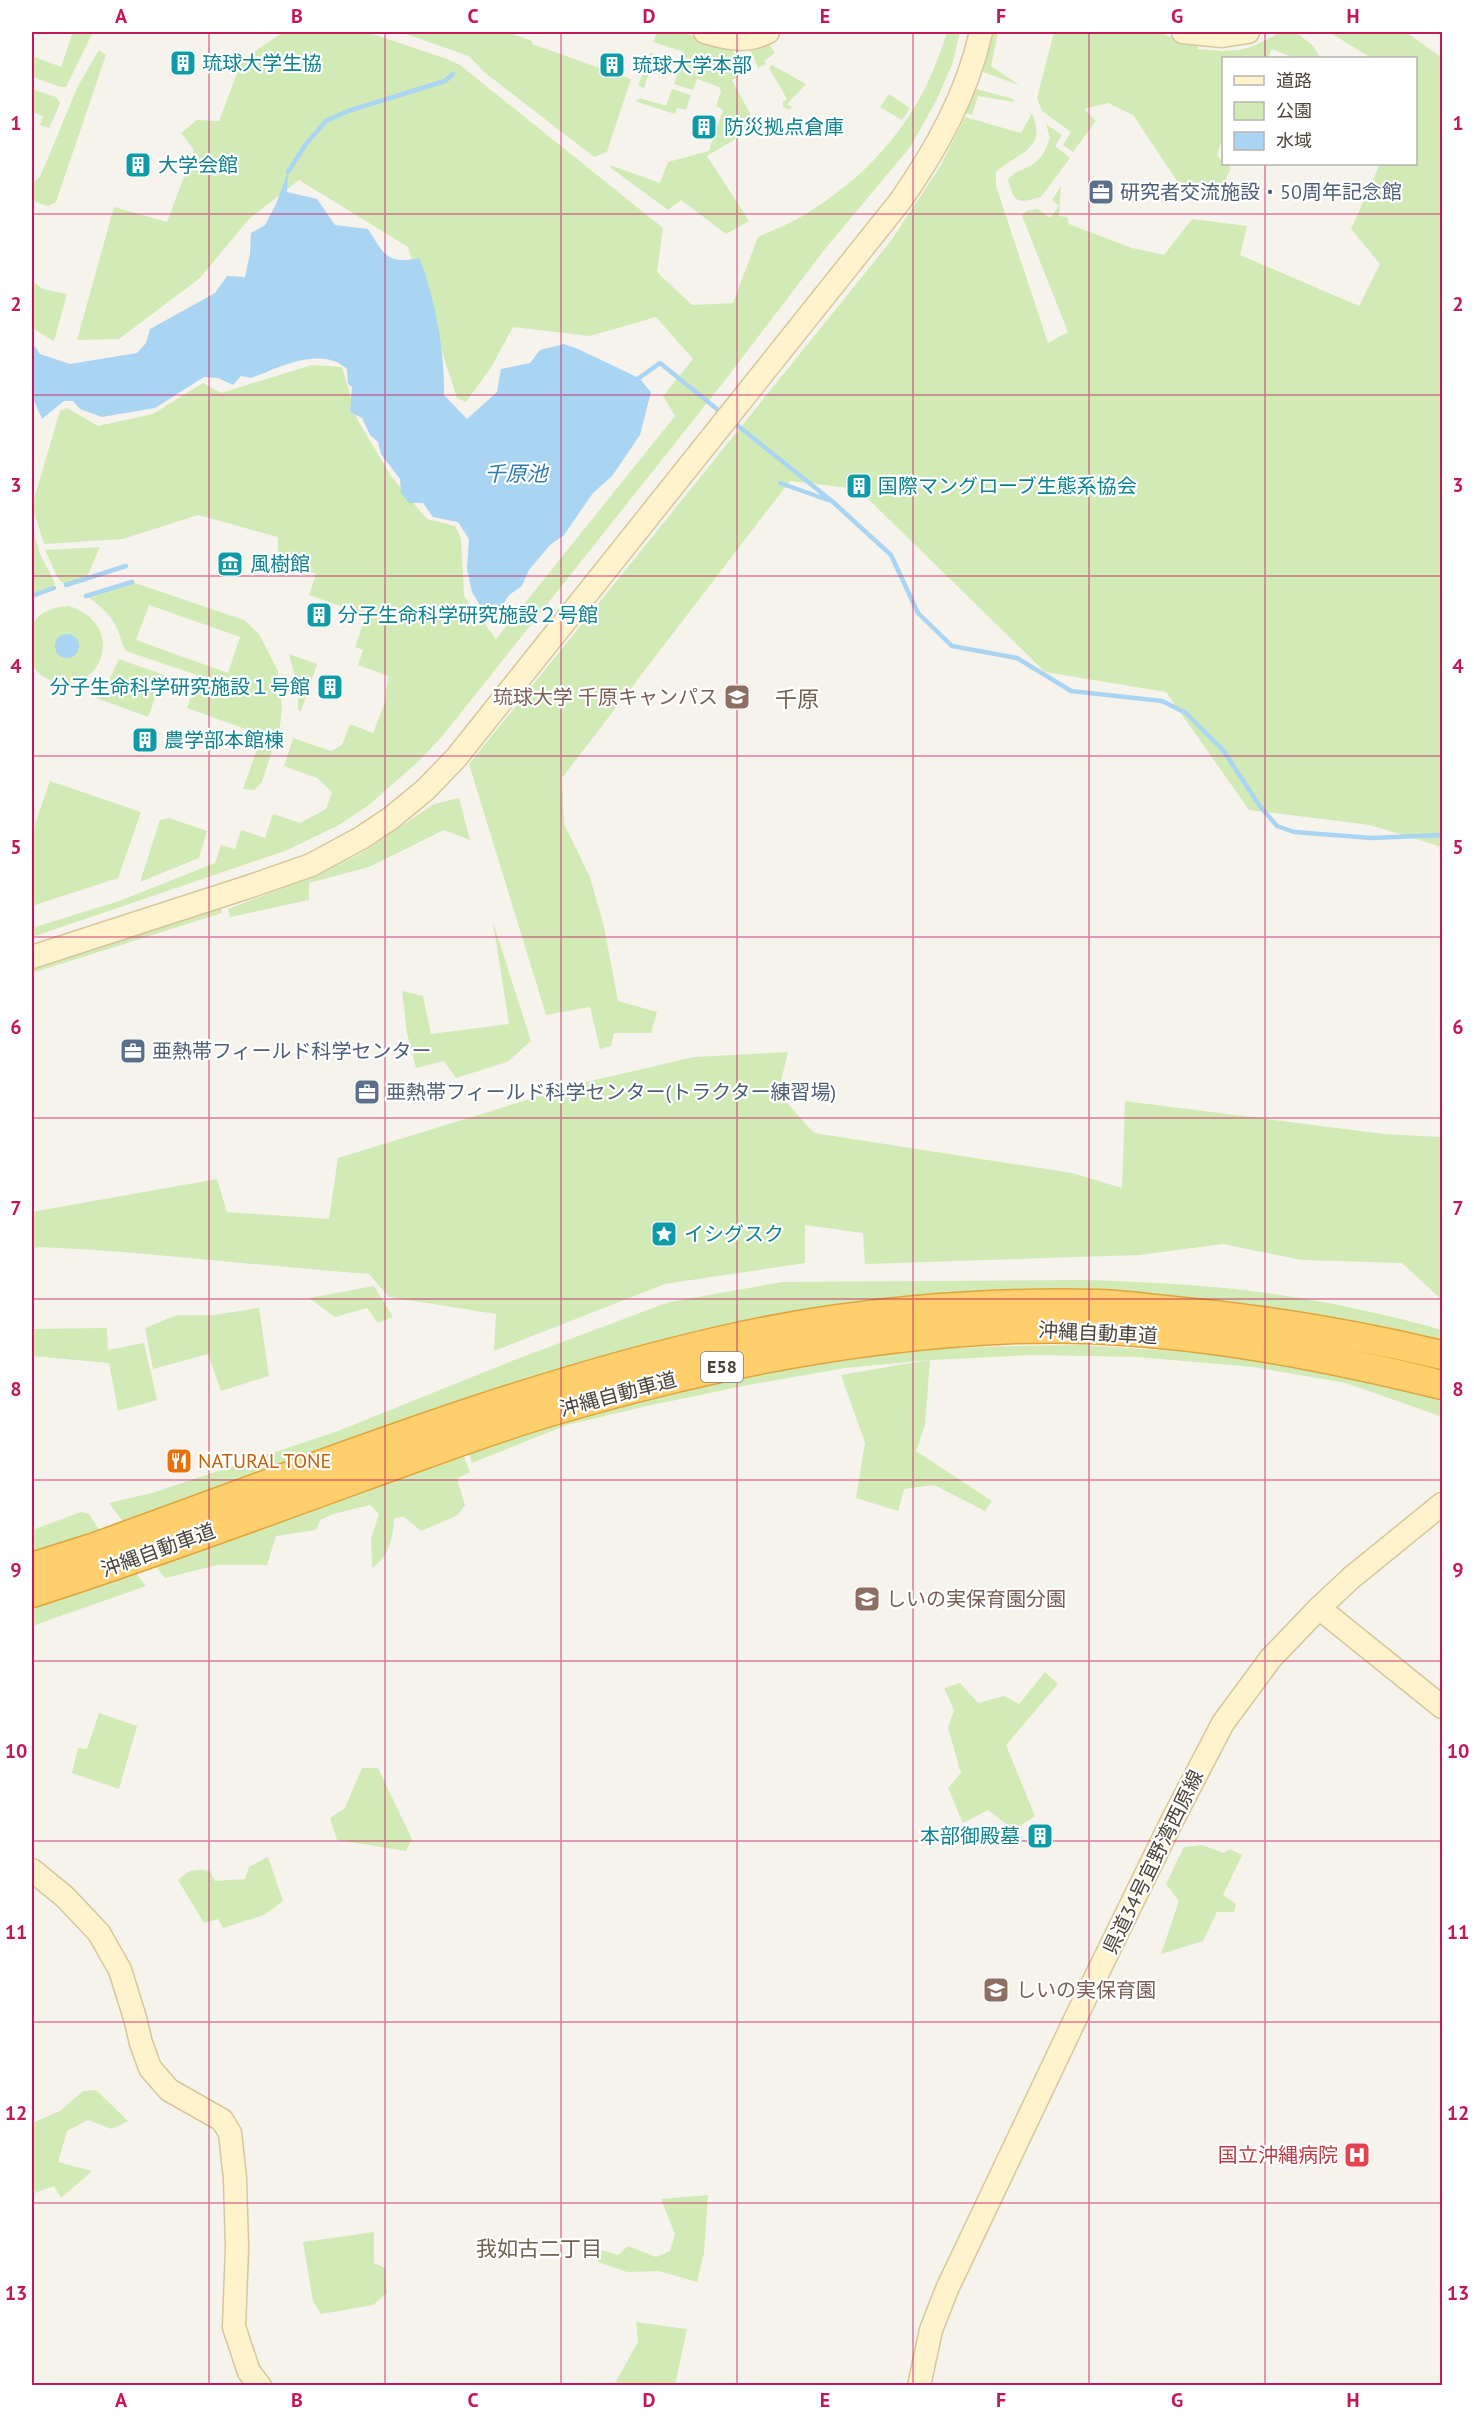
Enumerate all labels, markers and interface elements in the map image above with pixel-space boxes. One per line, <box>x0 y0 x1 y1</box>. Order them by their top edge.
text: A <box>115 3 128 29</box>
text: B <box>291 3 303 29</box>
text: C <box>467 3 479 29</box>
text: D <box>643 3 656 29</box>
text: E <box>820 3 830 29</box>
text: F <box>996 3 1006 29</box>
text: G <box>1171 3 1183 29</box>
text: H <box>1346 3 1360 29</box>
building icon: 琉球大学生協 <box>168 48 198 78</box>
place label: 琉球大学生協 <box>202 50 322 76</box>
building icon: 琉球大学本部 <box>597 50 627 80</box>
place label: 琉球大学本部 <box>632 52 752 78</box>
legend <box>1222 57 1417 165</box>
text: 道路 <box>1276 69 1312 92</box>
text: 公園 <box>1276 99 1312 122</box>
text: 1 <box>10 110 22 136</box>
text: 1 <box>1452 110 1464 136</box>
building icon: 防災拠点倉庫 <box>689 112 719 142</box>
place label: 防災拠点倉庫 <box>724 114 844 140</box>
text: 水域 <box>1276 129 1312 152</box>
building icon: 大学会館 <box>123 150 153 180</box>
place label: 大学会館 <box>158 152 238 178</box>
office icon: 研究者交流施設・50周年記念館 <box>1086 177 1116 207</box>
place label: 研究者交流施設・50周年記念館 <box>1120 179 1402 205</box>
text: 2 <box>10 291 22 317</box>
text: 2 <box>1452 291 1464 317</box>
water label: 千原池 <box>485 460 549 487</box>
building icon: 国際マングローブ生態系協会 <box>844 471 874 501</box>
text: 3 <box>10 472 22 498</box>
text: 3 <box>1452 472 1464 498</box>
place label: 国際マングローブ生態系協会 <box>878 473 1137 499</box>
museum icon: 風樹館 <box>215 549 245 579</box>
place label: 風樹館 <box>250 551 310 577</box>
building icon: 分子生命科学研究施設２号館 <box>304 600 334 630</box>
place label: 分子生命科学研究施設２号館 <box>338 602 598 628</box>
text: 4 <box>10 653 22 679</box>
text: 4 <box>1452 653 1464 679</box>
building icon: 分子生命科学研究施設１号館 <box>315 672 345 702</box>
place label: 分子生命科学研究施設１号館 <box>50 674 310 700</box>
school or university icon: 琉球大学 千原キャンパス <box>722 682 752 712</box>
place label: 琉球大学 千原キャンパス <box>493 684 718 710</box>
district label: 千原 <box>775 685 819 713</box>
building icon: 農学部本館棟 <box>130 725 160 755</box>
place label: 農学部本館棟 <box>164 727 284 753</box>
text: 5 <box>10 834 22 860</box>
text: 5 <box>1452 834 1464 860</box>
text: 6 <box>10 1014 22 1040</box>
text: 6 <box>1452 1014 1464 1040</box>
office icon: 亜熱帯フィールド科学センター <box>118 1036 148 1066</box>
place label: 亜熱帯フィールド科学センター <box>152 1038 432 1064</box>
office icon: 亜熱帯フィールド科学センター(トラクター練習場) <box>352 1077 382 1107</box>
place label: 亜熱帯フィールド科学センター(トラクター練習場) <box>386 1079 836 1105</box>
text: 7 <box>10 1195 22 1221</box>
text: 7 <box>1452 1195 1464 1221</box>
place icon: イシグスク <box>649 1219 679 1249</box>
place label: イシグスク <box>684 1221 784 1247</box>
street label: 沖縄自動車道 <box>1037 1317 1159 1349</box>
road number: E58 <box>701 1352 743 1382</box>
street label: 沖縄自動車道 <box>557 1366 679 1422</box>
text: 8 <box>10 1376 22 1402</box>
text: 8 <box>1452 1376 1464 1402</box>
restaurant icon: NATURAL TONE <box>164 1446 194 1476</box>
place label: NATURAL TONE <box>198 1448 331 1474</box>
street label: 沖縄自動車道 <box>97 1517 219 1583</box>
text: 9 <box>10 1557 22 1583</box>
text: 9 <box>1452 1557 1464 1583</box>
school or university icon: しいの実保育園分園 <box>852 1584 882 1614</box>
place label: しいの実保育園分園 <box>886 1586 1066 1612</box>
text: 10 <box>5 1738 27 1764</box>
text: 10 <box>1447 1738 1469 1764</box>
street label: 県道34号宜野湾西原線 <box>1097 1766 1209 1958</box>
building icon: 本部御殿墓 <box>1025 1821 1055 1851</box>
place label: 本部御殿墓 <box>920 1823 1020 1849</box>
text: 11 <box>5 1919 27 1945</box>
text: 11 <box>1447 1919 1469 1945</box>
school or university icon: しいの実保育園 <box>981 1975 1011 2005</box>
place label: しいの実保育園 <box>1016 1977 1156 2003</box>
text: 12 <box>5 2100 27 2126</box>
text: 12 <box>1447 2100 1469 2126</box>
hospital icon: 国立沖縄病院 <box>1342 2140 1372 2170</box>
place label: 国立沖縄病院 <box>1218 2142 1338 2168</box>
district label: 我如古二丁目 <box>476 2235 602 2262</box>
text: 13 <box>5 2280 27 2306</box>
text: 13 <box>1447 2280 1469 2306</box>
text: A <box>115 2387 128 2413</box>
text: B <box>291 2387 303 2413</box>
text: C <box>467 2387 479 2413</box>
text: D <box>643 2387 656 2413</box>
text: E <box>820 2387 830 2413</box>
text: F <box>996 2387 1006 2413</box>
text: G <box>1171 2387 1183 2413</box>
text: H <box>1346 2387 1360 2413</box>

